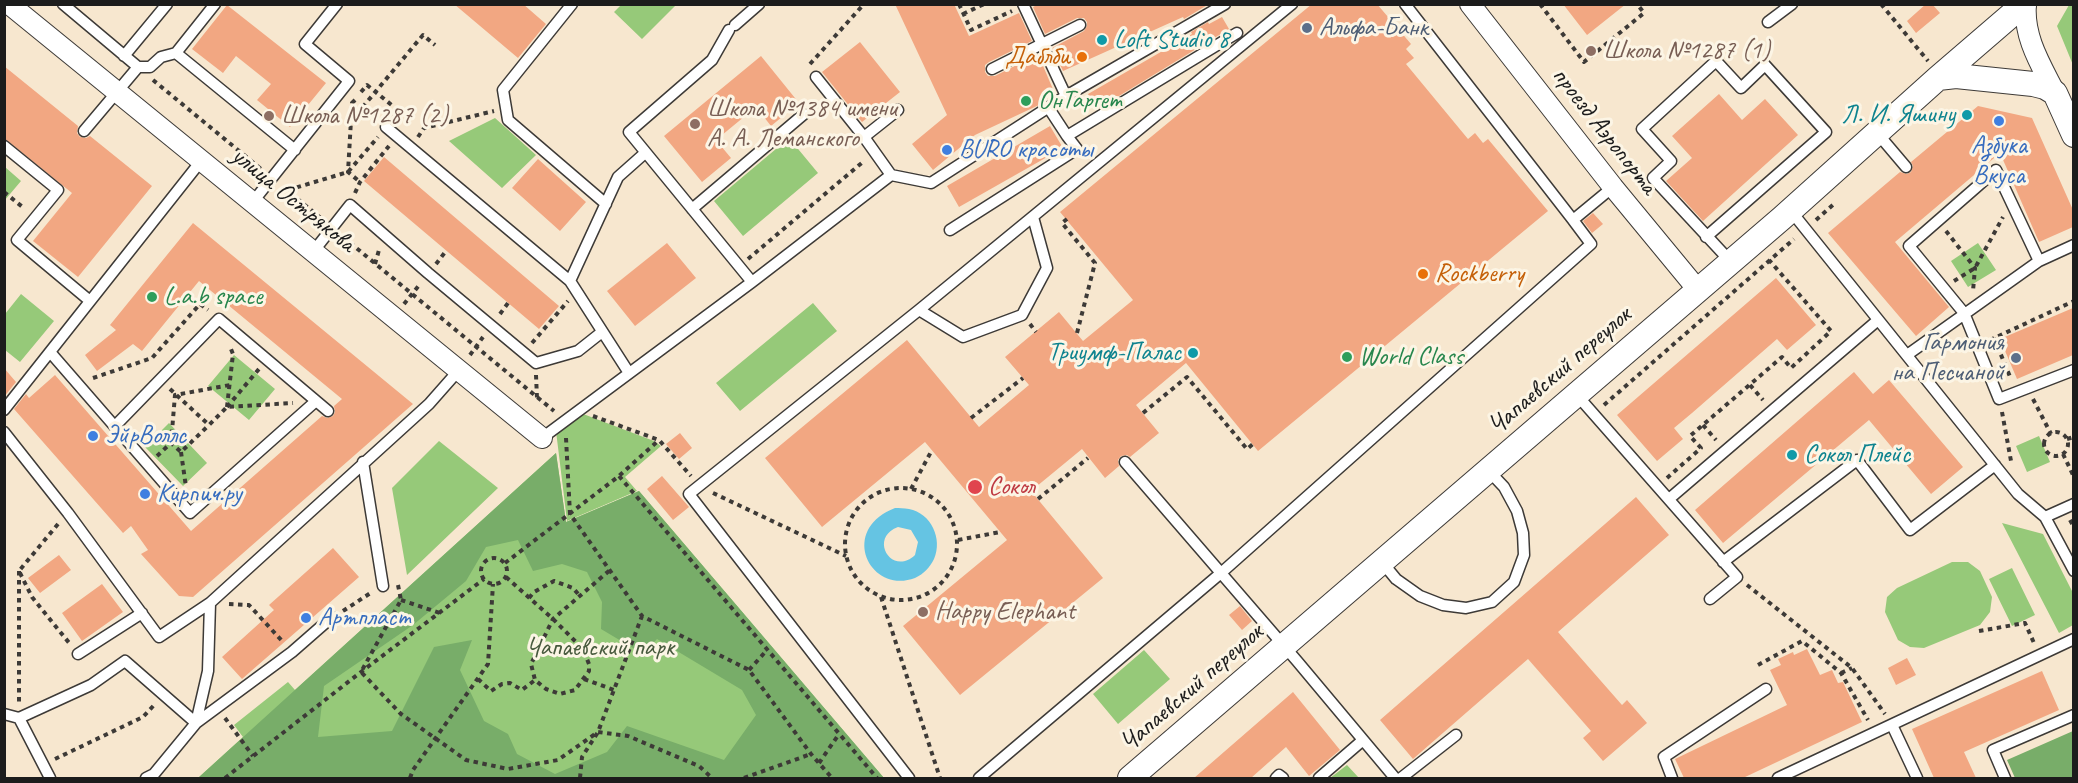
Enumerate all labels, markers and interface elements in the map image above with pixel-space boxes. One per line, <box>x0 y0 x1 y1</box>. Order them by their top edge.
place label: Альфа-Банк <box>1319 12 1428 44</box>
marker: Альфа-Банк <box>1300 21 1314 35</box>
place label: Loft Studio 8 <box>1114 24 1229 56</box>
marker: Loft Studio 8 <box>1095 33 1109 47</box>
place label: Школа №1287 (1) <box>1603 35 1770 67</box>
place label: Даблби <box>1005 41 1070 73</box>
marker: Школа №1287 (1) <box>1584 44 1598 58</box>
marker: Даблби <box>1075 50 1089 64</box>
street label: проезд Аэропорта <box>1545 61 1663 201</box>
place label: ОнТаргет <box>1038 85 1121 117</box>
place label: Школа №1384 имени А. А. Леманского <box>707 93 897 154</box>
marker: ОнТаргет <box>1019 94 1033 108</box>
place label: Л. И. Яшину <box>1842 99 1955 131</box>
place label: Школа №1287 (2) <box>281 100 448 132</box>
marker: Л. И. Яшину <box>1960 108 1974 122</box>
marker: Школа №1287 (2) <box>262 109 276 123</box>
marker: Азбука Вкуса <box>1992 114 2006 128</box>
marker: Школа №1384 имени А. А. Леманского <box>688 117 702 131</box>
place label: Азбука Вкуса <box>1971 130 2027 192</box>
place label: BURO красоты <box>959 134 1093 166</box>
street label: улица Острякова <box>225 141 361 259</box>
marker: BURO красоты <box>940 143 954 157</box>
place label: Rockberry <box>1435 258 1524 290</box>
marker: Rockberry <box>1416 267 1430 281</box>
place label: L.a.b space <box>164 281 263 313</box>
marker: L.a.b space <box>145 290 159 304</box>
street label: Чапаевский переулок <box>1482 300 1638 442</box>
place label: Гармония на Песчаной <box>1892 327 2004 388</box>
place label: Триумф-Палас <box>1048 337 1181 369</box>
place label: World Class <box>1359 341 1463 373</box>
marker: Триумф-Палас <box>1186 346 1200 360</box>
marker: World Class <box>1340 350 1354 364</box>
marker: Гармония на Песчаной <box>2009 351 2023 365</box>
place label: ЭйрВоллс <box>105 420 186 452</box>
marker: ЭйрВоллс <box>86 429 100 443</box>
place label: Сокол Плейс <box>1804 439 1910 471</box>
marker: Сокол Плейс <box>1785 448 1799 462</box>
place label: Сокол <box>988 471 1034 503</box>
place label: Кирпич.ру <box>157 478 242 510</box>
marker: Сокол <box>966 478 984 496</box>
marker: Кирпич.ру <box>138 487 152 501</box>
place label: Happy Elephant <box>935 596 1075 628</box>
place label: Артпласт <box>318 602 411 634</box>
marker: Happy Elephant <box>916 605 930 619</box>
marker: Артпласт <box>299 611 313 625</box>
street label: Чапаевский переулок <box>1114 617 1270 759</box>
park label: Чапаевский парк <box>526 632 674 664</box>

